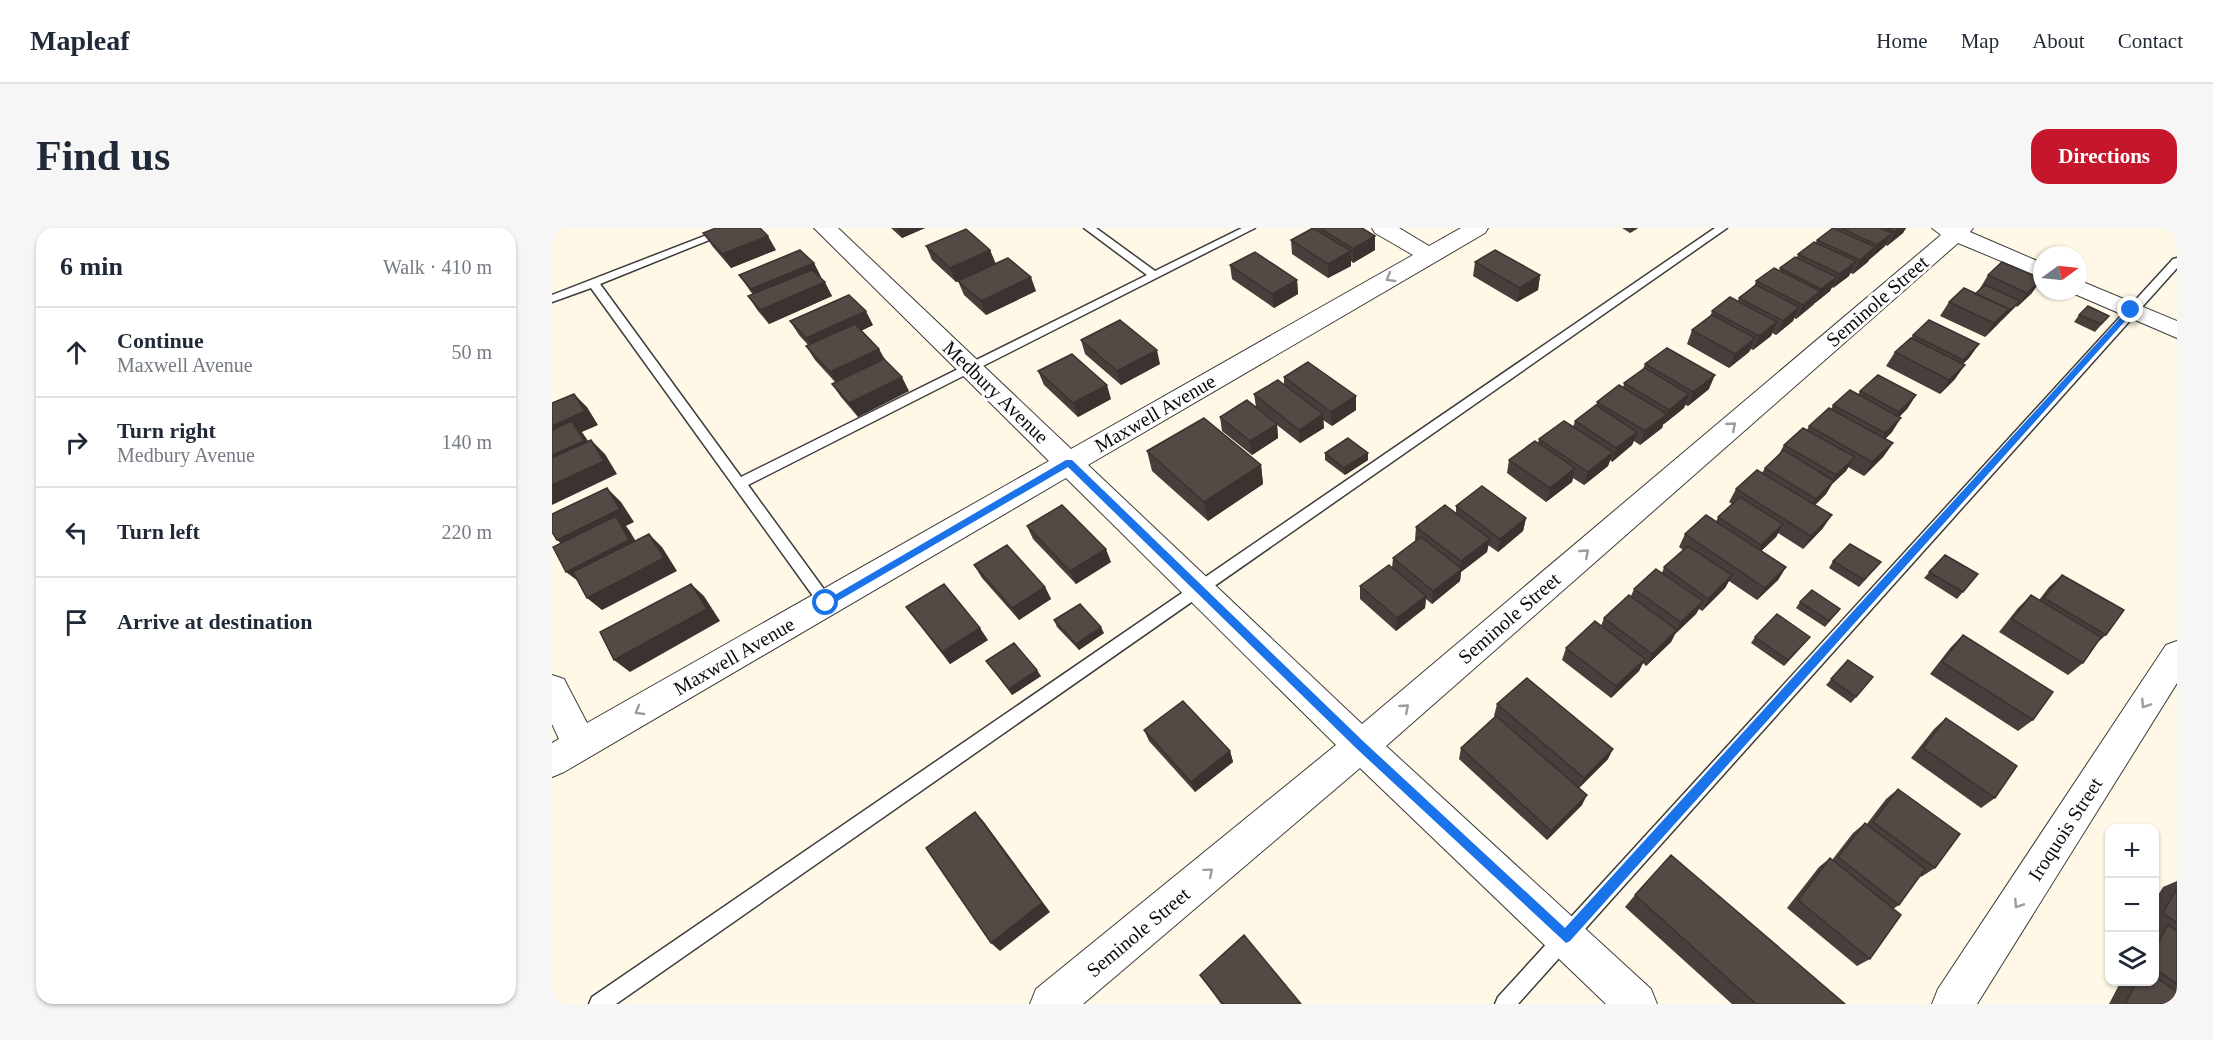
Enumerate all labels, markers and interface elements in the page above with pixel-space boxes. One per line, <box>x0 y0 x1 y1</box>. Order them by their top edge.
text: Mapleaf <box>30 25 130 56</box>
text: Home <box>1876 29 1928 53</box>
text: Map <box>1961 29 1999 53</box>
text: About <box>2032 29 2085 53</box>
text: Contact <box>2118 29 2183 53</box>
button: Directions <box>2031 129 2177 184</box>
text: Find us <box>36 133 170 179</box>
north arrow <box>2033 246 2087 300</box>
street label: Seminole Street <box>1822 251 1933 351</box>
text: 6 min <box>60 252 123 281</box>
text: Walk · 410 m <box>383 256 492 278</box>
one-way arrow <box>1386 271 1396 282</box>
route end <box>2117 296 2143 322</box>
text: Continue <box>117 328 204 353</box>
icon: ahead <box>60 336 93 369</box>
street label: Medbury Avenue <box>938 336 1053 449</box>
text: 50 m <box>451 341 492 363</box>
text: Maxwell Avenue <box>117 354 253 376</box>
street label: Maxwell Avenue <box>1091 369 1219 456</box>
text: Turn right <box>117 418 216 443</box>
one-way arrow <box>1725 422 1736 433</box>
icon: right <box>60 426 93 459</box>
text: 140 m <box>441 431 492 453</box>
text: Medbury Avenue <box>117 444 255 466</box>
icon: left <box>60 516 93 549</box>
text: Turn left <box>117 519 200 544</box>
text: 220 m <box>441 521 492 543</box>
one-way arrow <box>1578 549 1589 560</box>
street label: Seminole Street <box>1454 568 1565 668</box>
route start <box>812 589 838 615</box>
icon: arrive <box>60 606 93 639</box>
text: Arrive at destination <box>117 609 313 634</box>
street label: Maxwell Avenue <box>670 612 798 699</box>
one-way arrow <box>2141 698 2153 708</box>
one-way arrow <box>635 704 645 715</box>
one-way arrow <box>1398 704 1409 715</box>
street label: Iroquois Street <box>2024 773 2108 885</box>
map controls <box>2105 824 2159 986</box>
button: + <box>2105 824 2159 878</box>
one-way arrow <box>1202 869 1213 880</box>
button: − <box>2105 878 2159 932</box>
street label: Seminole Street <box>1082 882 1194 981</box>
one-way arrow <box>2013 898 2025 908</box>
button: layers <box>2105 932 2159 986</box>

